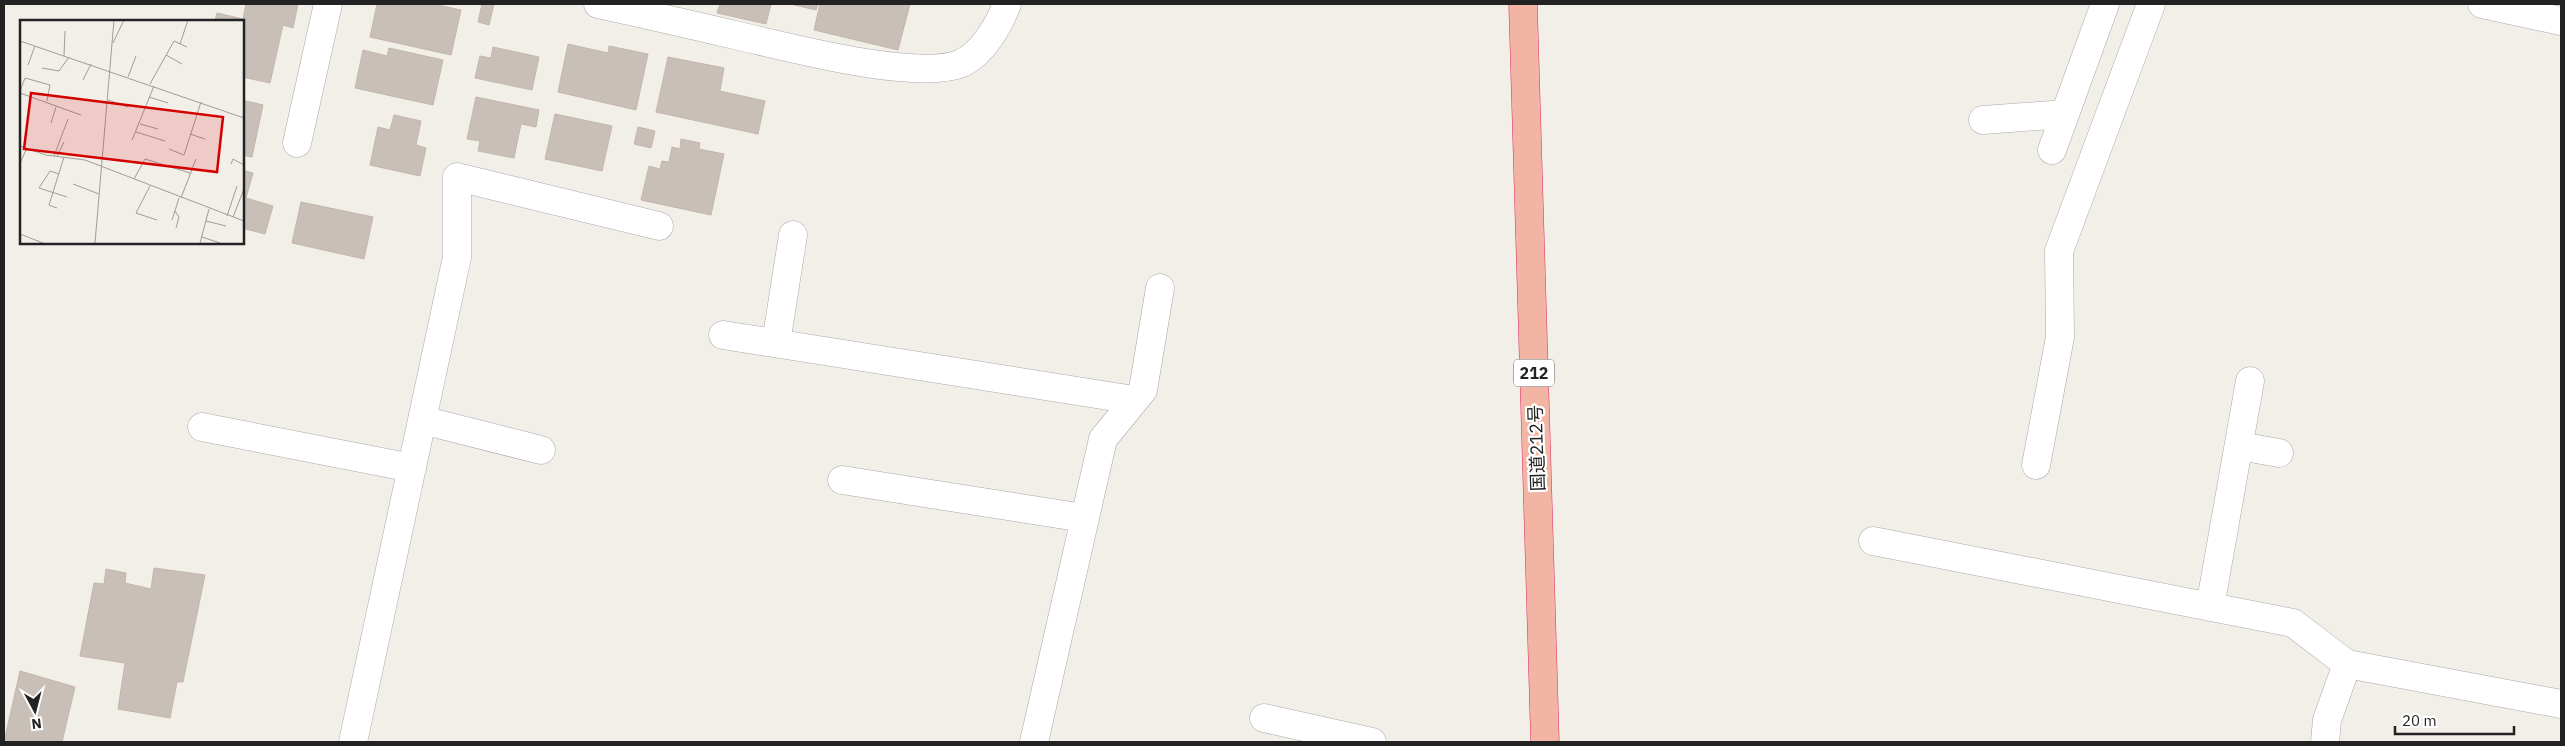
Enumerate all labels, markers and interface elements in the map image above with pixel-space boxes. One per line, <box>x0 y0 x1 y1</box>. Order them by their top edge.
inset map <box>20 20 244 244</box>
road number: 212 <box>1514 359 1554 386</box>
street label: 国道212号 <box>1523 404 1550 492</box>
north arrow <box>10 686 60 736</box>
scale bar <box>2395 704 2514 736</box>
text: 20 m <box>2402 711 2437 730</box>
text: N <box>30 714 43 733</box>

